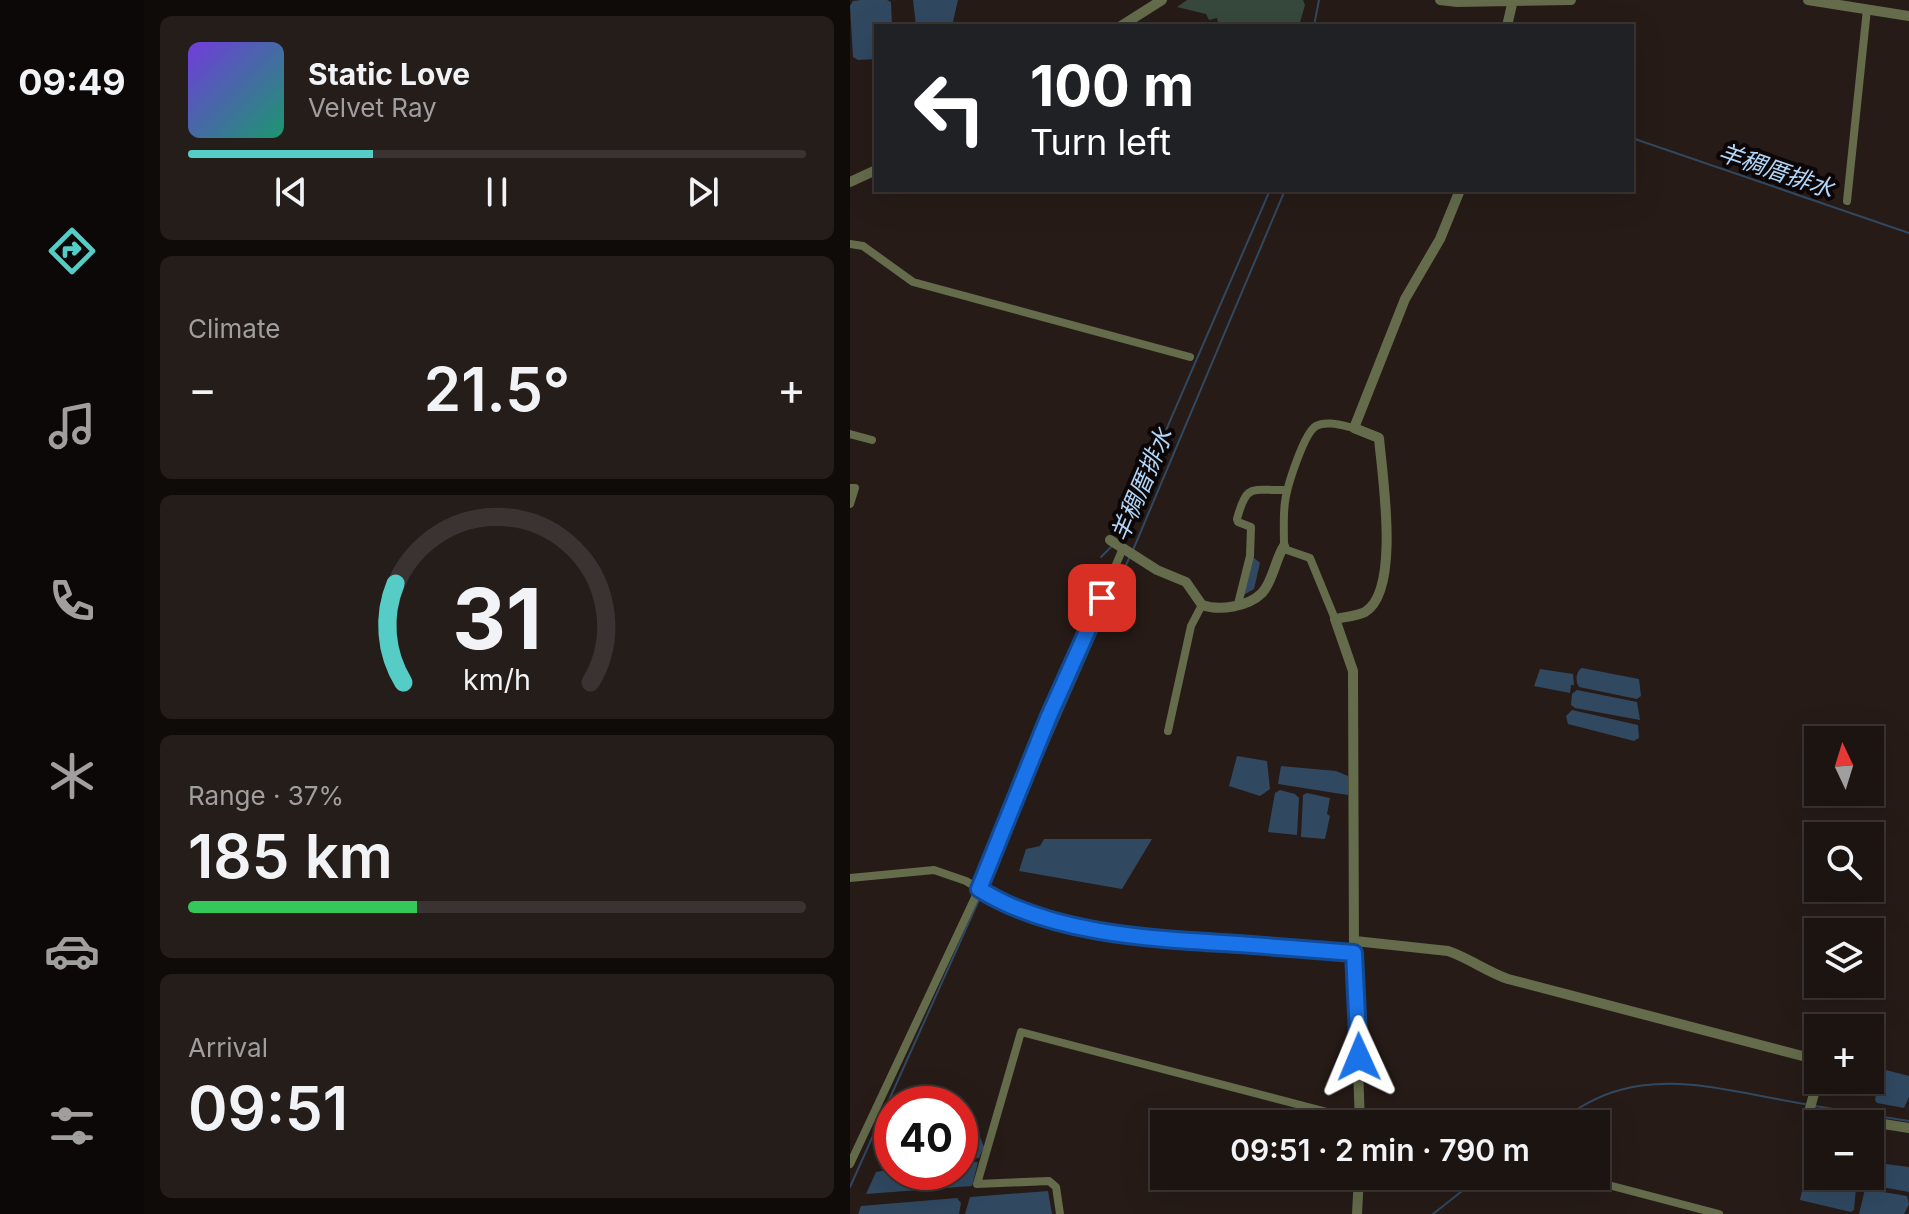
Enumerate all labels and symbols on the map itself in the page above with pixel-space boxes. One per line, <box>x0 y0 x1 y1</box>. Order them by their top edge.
water label: 羊稠厝排水 <box>1715 137 1839 204</box>
water label: 羊稠厝排水 <box>1105 423 1179 546</box>
pin <box>1068 564 1136 632</box>
north arrow <box>1804 726 1884 806</box>
position arrow <box>1317 1015 1401 1099</box>
speed limit sign: 40 <box>874 1086 978 1190</box>

